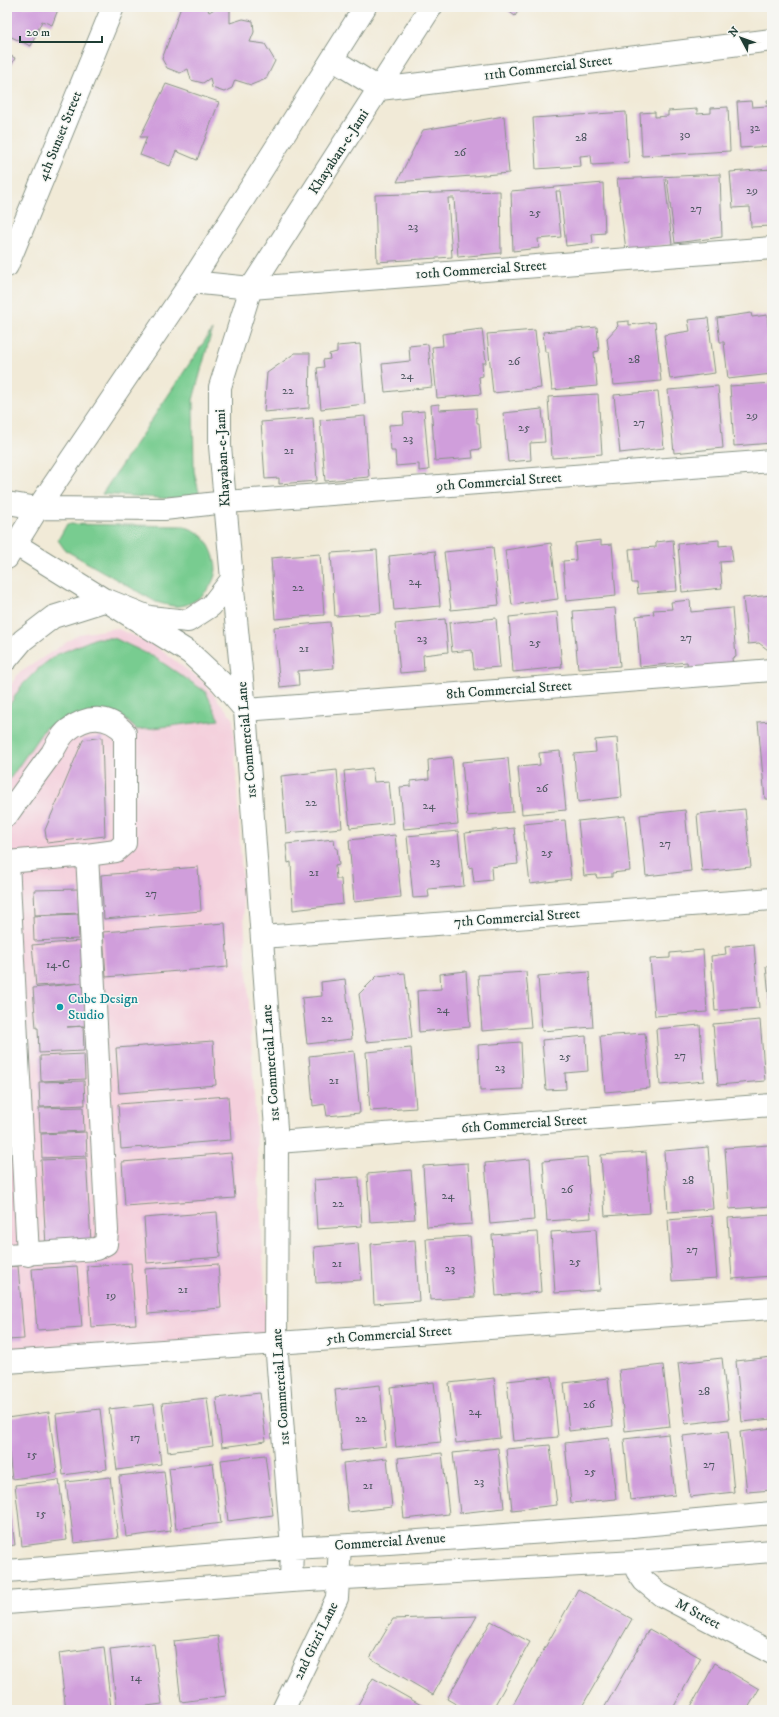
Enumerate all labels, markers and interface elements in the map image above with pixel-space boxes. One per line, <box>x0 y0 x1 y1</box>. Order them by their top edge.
scale bar <box>20 18 102 44</box>
north arrow <box>721 18 761 58</box>
text: N <box>726 24 742 40</box>
text: 20 m <box>26 25 50 40</box>
street label: 11th Commercial Street <box>483 51 614 85</box>
street label: 4th Sunset Street <box>34 88 86 184</box>
street label: Khayaban-e-Jami <box>305 106 373 198</box>
house number: 32 <box>750 120 760 135</box>
house number: 30 <box>680 127 690 142</box>
house number: 28 <box>575 130 587 145</box>
house number: 26 <box>454 145 467 160</box>
house number: 29 <box>746 183 758 198</box>
house number: 27 <box>690 201 702 216</box>
house number: 25 <box>529 205 541 220</box>
house number: 23 <box>408 219 418 234</box>
street label: 10th Commercial Street <box>415 256 548 284</box>
house number: 28 <box>628 352 640 367</box>
house number: 26 <box>508 354 521 369</box>
house number: 24 <box>401 368 414 383</box>
house number: 22 <box>282 383 294 398</box>
street label: Khayaban-e-Jami <box>211 408 235 507</box>
house number: 29 <box>746 408 758 423</box>
house number: 27 <box>633 415 645 430</box>
house number: 25 <box>518 420 530 435</box>
house number: 23 <box>403 431 413 446</box>
house number: 21 <box>284 443 294 458</box>
street label: 9th Commercial Street <box>435 469 563 495</box>
house number: 24 <box>409 574 422 589</box>
house number: 22 <box>292 580 304 595</box>
house number: 27 <box>680 630 692 645</box>
house number: 23 <box>417 631 427 646</box>
house number: 25 <box>529 635 541 650</box>
house number: 21 <box>299 641 309 656</box>
street label: 8th Commercial Street <box>446 677 573 703</box>
street label: 1st Commercial Lane <box>233 681 261 799</box>
house number: 26 <box>536 781 549 796</box>
house number: 22 <box>305 795 317 810</box>
house number: 24 <box>423 798 436 813</box>
house number: 27 <box>659 836 671 851</box>
house number: 25 <box>541 845 553 860</box>
house number: 23 <box>430 854 440 869</box>
house number: 21 <box>309 865 319 880</box>
house number: 27 <box>145 886 157 901</box>
street label: 7th Commercial Street <box>453 905 581 931</box>
house number: 14-C <box>46 957 70 972</box>
place label: Cube Design Studio <box>68 990 139 1024</box>
marker: Cube Design Studio <box>55 1002 65 1012</box>
house number: 24 <box>437 1002 450 1017</box>
street label: 1st Commercial Lane <box>258 1004 284 1122</box>
house number: 22 <box>321 1011 333 1026</box>
house number: 27 <box>674 1048 686 1063</box>
house number: 25 <box>559 1049 571 1064</box>
house number: 23 <box>495 1060 505 1075</box>
house number: 21 <box>329 1073 339 1088</box>
street label: 6th Commercial Street <box>460 1111 588 1137</box>
house number: 28 <box>682 1173 694 1188</box>
house number: 26 <box>561 1182 574 1197</box>
house number: 24 <box>442 1188 455 1203</box>
house number: 22 <box>332 1196 344 1211</box>
house number: 27 <box>686 1242 698 1257</box>
house number: 25 <box>569 1254 581 1269</box>
house number: 21 <box>332 1256 342 1271</box>
house number: 23 <box>445 1261 455 1276</box>
house number: 21 <box>178 1282 188 1297</box>
house number: 19 <box>106 1288 116 1303</box>
street label: 5th Commercial Street <box>326 1322 453 1348</box>
street label: 1st Commercial Lane <box>268 1328 294 1446</box>
house number: 28 <box>698 1384 710 1399</box>
house number: 26 <box>583 1397 596 1412</box>
house number: 24 <box>469 1404 482 1419</box>
house number: 22 <box>355 1411 367 1426</box>
house number: 17 <box>130 1430 140 1445</box>
house number: 15 <box>27 1447 37 1462</box>
house number: 27 <box>703 1457 715 1472</box>
house number: 25 <box>584 1464 596 1479</box>
house number: 23 <box>474 1474 484 1489</box>
house number: 21 <box>363 1478 373 1493</box>
house number: 15 <box>36 1506 46 1521</box>
street label: Commercial Avenue <box>334 1529 446 1555</box>
street label: M Street <box>672 1595 724 1634</box>
street label: 2nd Gizri Lane <box>289 1599 343 1683</box>
house number: 14 <box>130 1670 143 1685</box>

